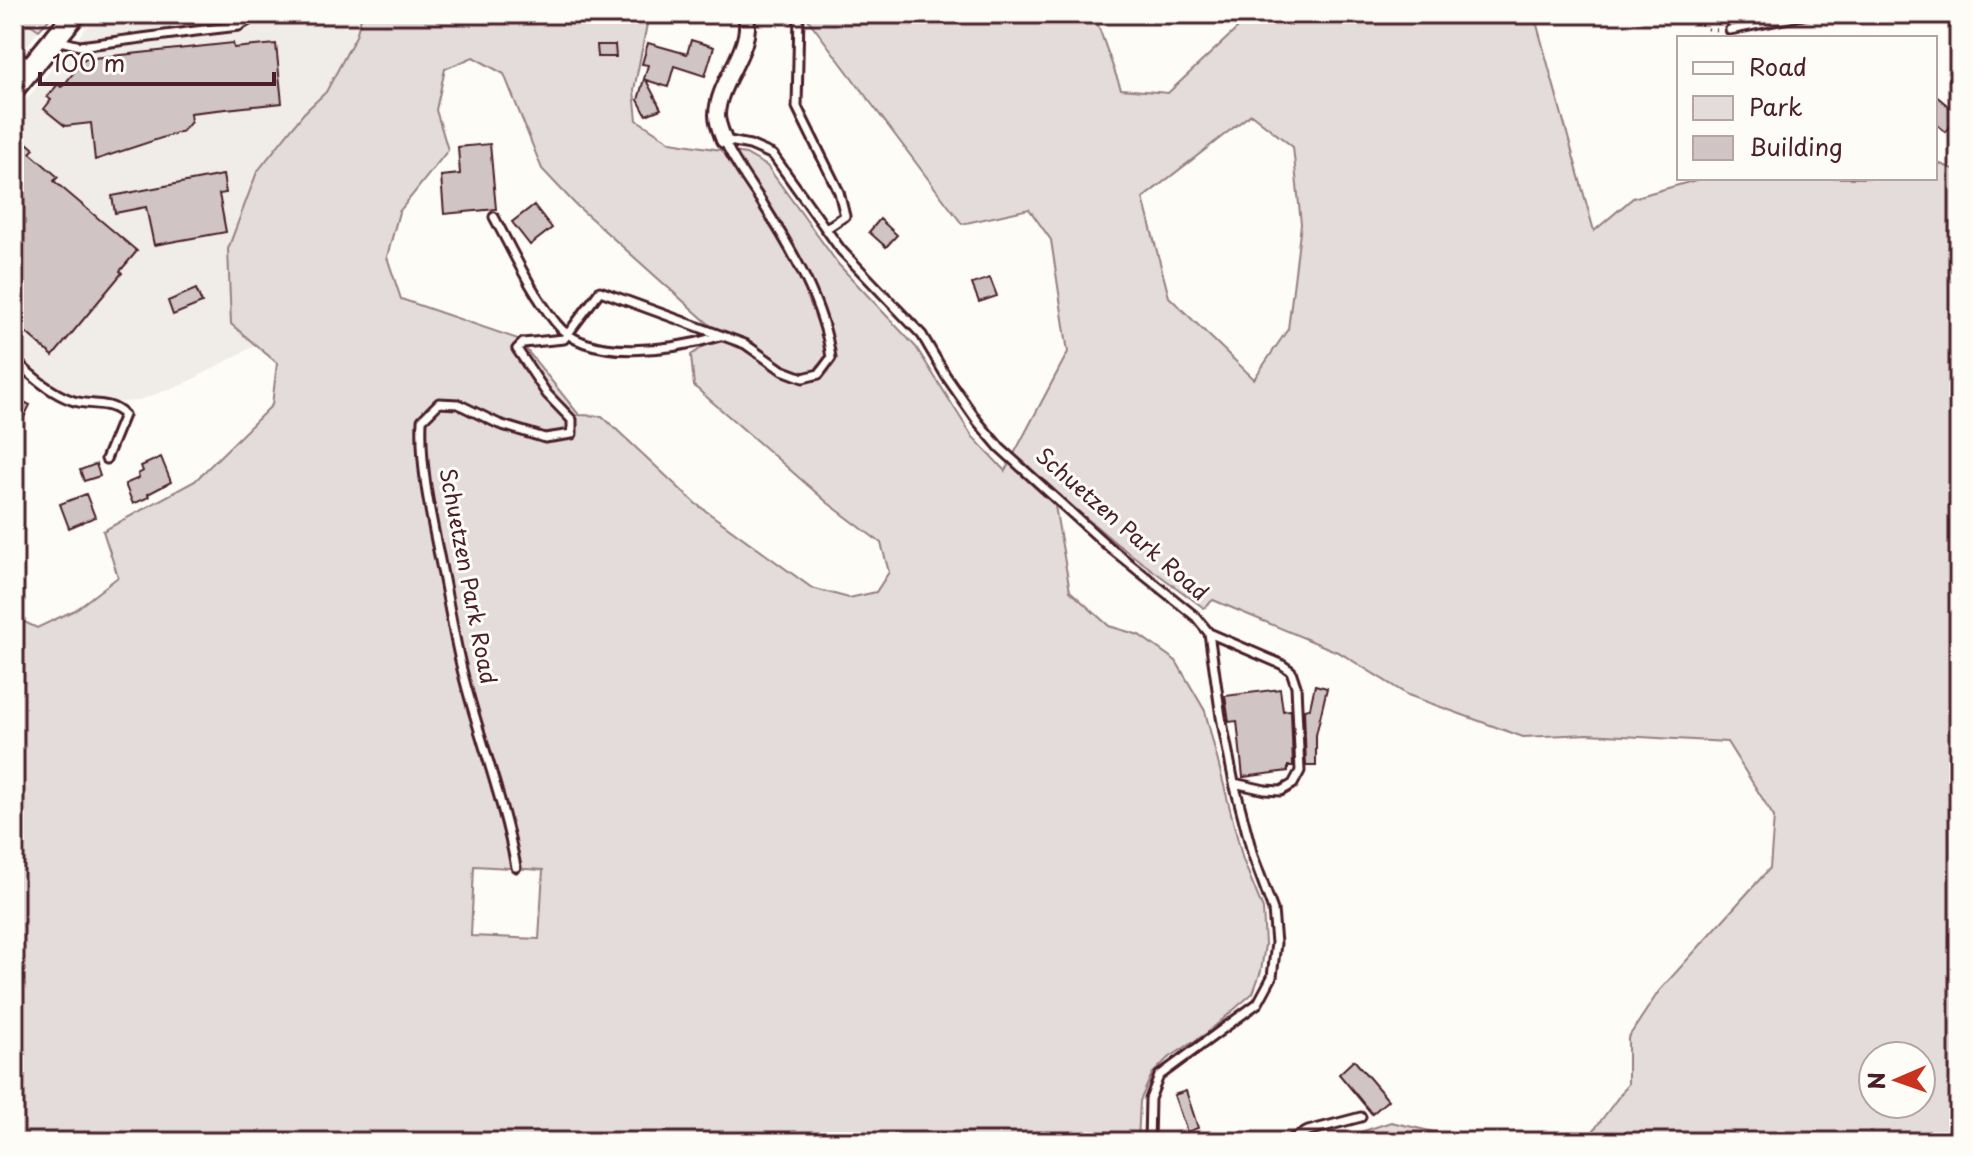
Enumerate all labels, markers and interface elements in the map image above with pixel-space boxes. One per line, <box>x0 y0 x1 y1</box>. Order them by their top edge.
scale bar <box>40 36 274 86</box>
legend <box>1677 36 1937 180</box>
text: 100 m <box>52 44 125 80</box>
text: Road <box>1749 48 1807 84</box>
text: Park <box>1749 88 1803 124</box>
text: Building <box>1749 128 1843 164</box>
street label: Schuetzen Park Road <box>1029 438 1217 607</box>
street label: Schuetzen Park Road <box>432 465 507 687</box>
north arrow <box>1857 1040 1937 1120</box>
text: N <box>1859 1071 1892 1090</box>

